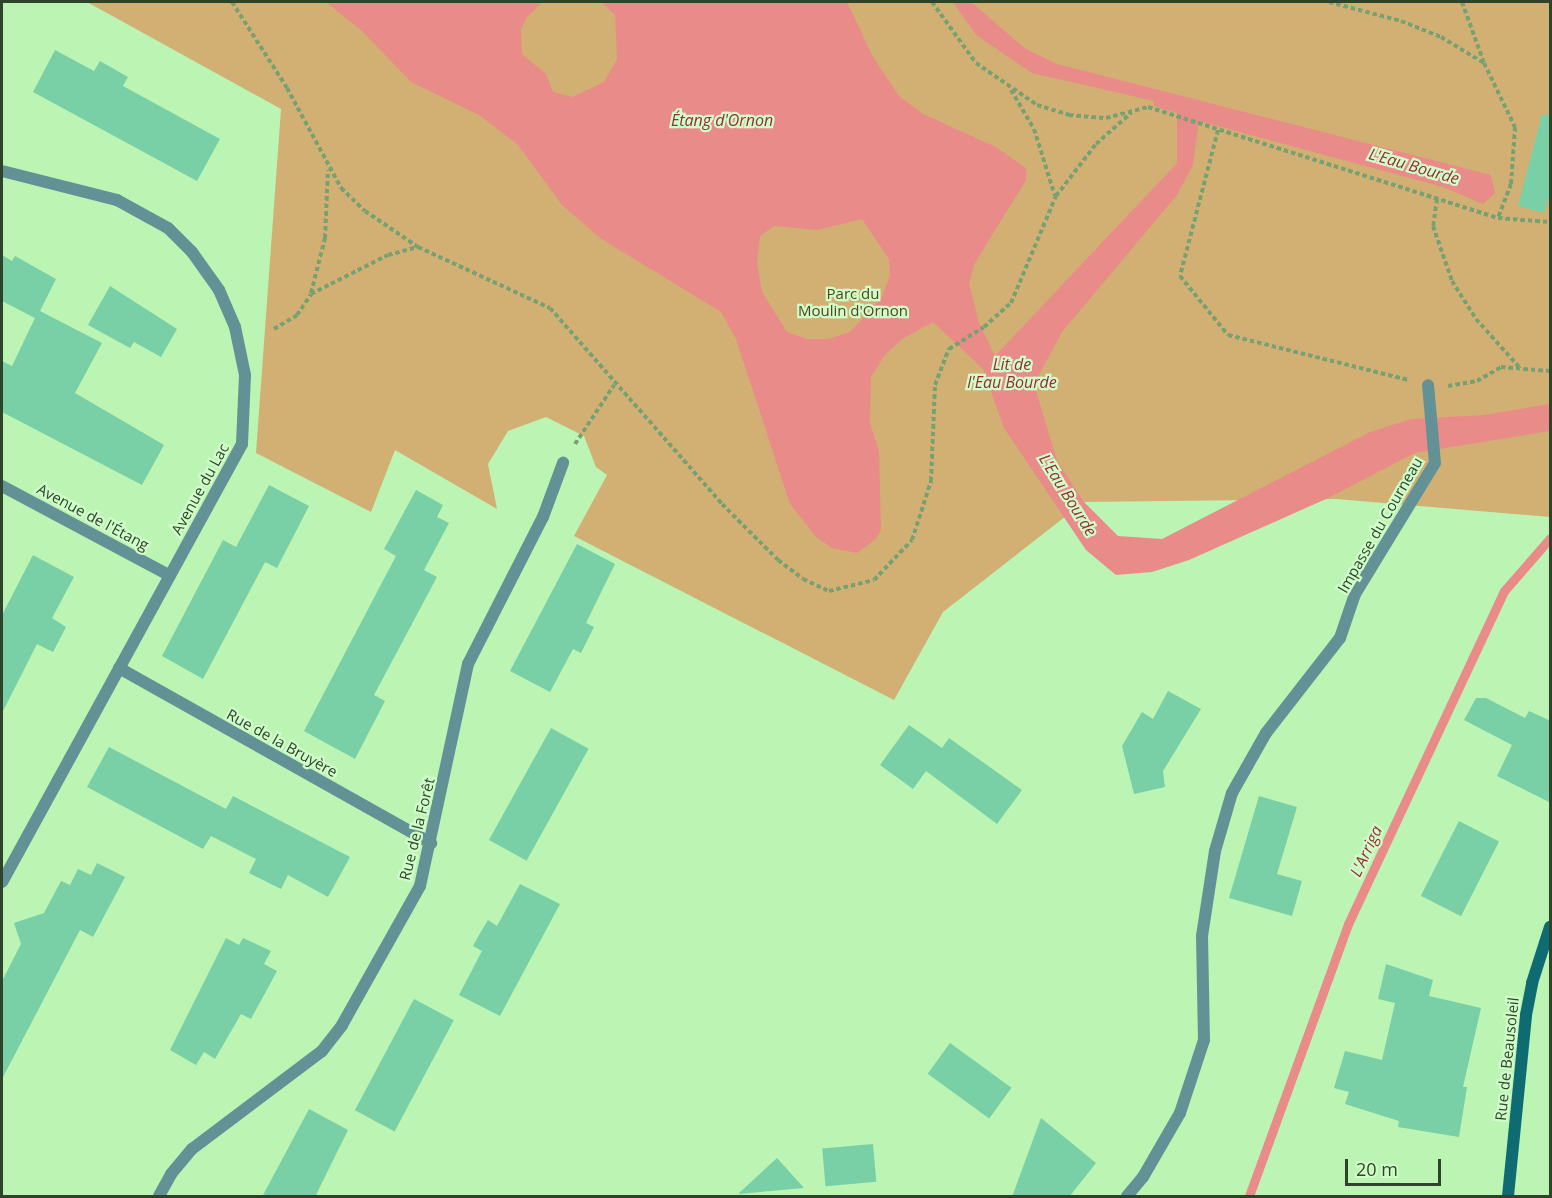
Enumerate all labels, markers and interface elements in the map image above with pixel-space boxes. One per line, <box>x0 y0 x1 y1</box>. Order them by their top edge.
water label: Étang d'Ornon <box>671 110 773 130</box>
water label: L'Eau Bourde <box>1367 144 1461 188</box>
park label: Parc du Moulin d'Ornon <box>798 284 908 319</box>
water label: Lit de l'Eau Bourde <box>967 354 1057 392</box>
street label: Avenue du Lac <box>167 440 233 538</box>
water label: L'Eau Bourde <box>1035 450 1101 540</box>
street label: Impasse du Courneau <box>1334 454 1426 596</box>
street label: Avenue de l'Étang <box>34 480 152 554</box>
street label: Rue de la Bruyère <box>223 705 341 781</box>
street label: Rue de la Forêt <box>396 776 438 882</box>
water label: L'Arriga <box>1346 822 1386 880</box>
street label: Rue de Beausoleil <box>1492 996 1522 1122</box>
scale bar <box>1348 1147 1444 1185</box>
text: 20 m <box>1356 1157 1398 1181</box>

